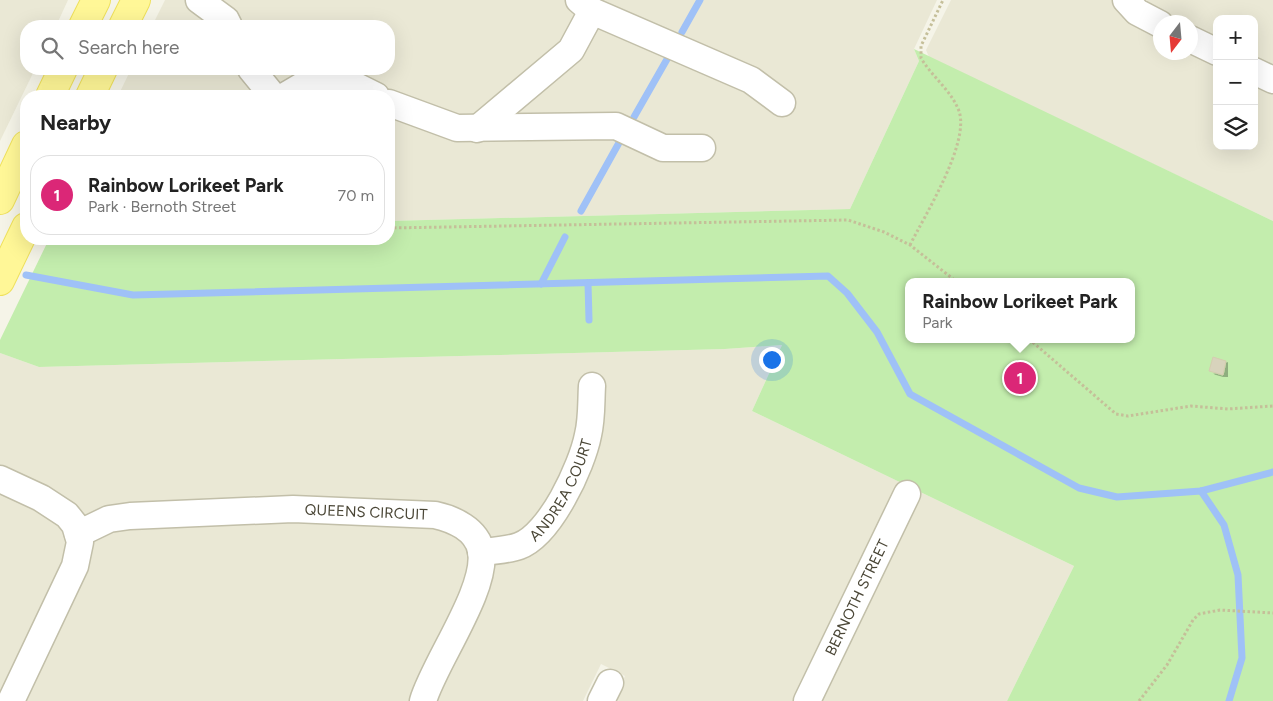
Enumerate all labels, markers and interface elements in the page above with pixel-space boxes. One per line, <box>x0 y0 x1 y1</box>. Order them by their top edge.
north arrow <box>1153 15 1198 60</box>
map controls <box>1213 15 1258 150</box>
button: + <box>1213 15 1258 60</box>
search box <box>20 20 395 75</box>
icon: search <box>38 34 66 62</box>
text: Search here <box>78 36 180 59</box>
button: − <box>1213 60 1258 105</box>
button: layers <box>1213 105 1258 150</box>
text: Nearby <box>40 110 111 135</box>
text: Rainbow Lorikeet Park <box>88 174 284 197</box>
text: 1 <box>54 186 60 205</box>
text: 70 m <box>338 186 374 205</box>
text: Park · Bernoth Street <box>88 197 236 216</box>
popup <box>905 278 1135 343</box>
text: Rainbow Lorikeet Park <box>922 290 1118 313</box>
text: Park <box>922 313 953 332</box>
your location <box>759 347 785 373</box>
pin: 1 <box>1004 359 1036 397</box>
street label: ANDREA COURT <box>526 436 596 545</box>
street label: QUEENS CIRCUIT <box>304 501 429 524</box>
street label: BERNOTH STREET <box>821 536 893 658</box>

